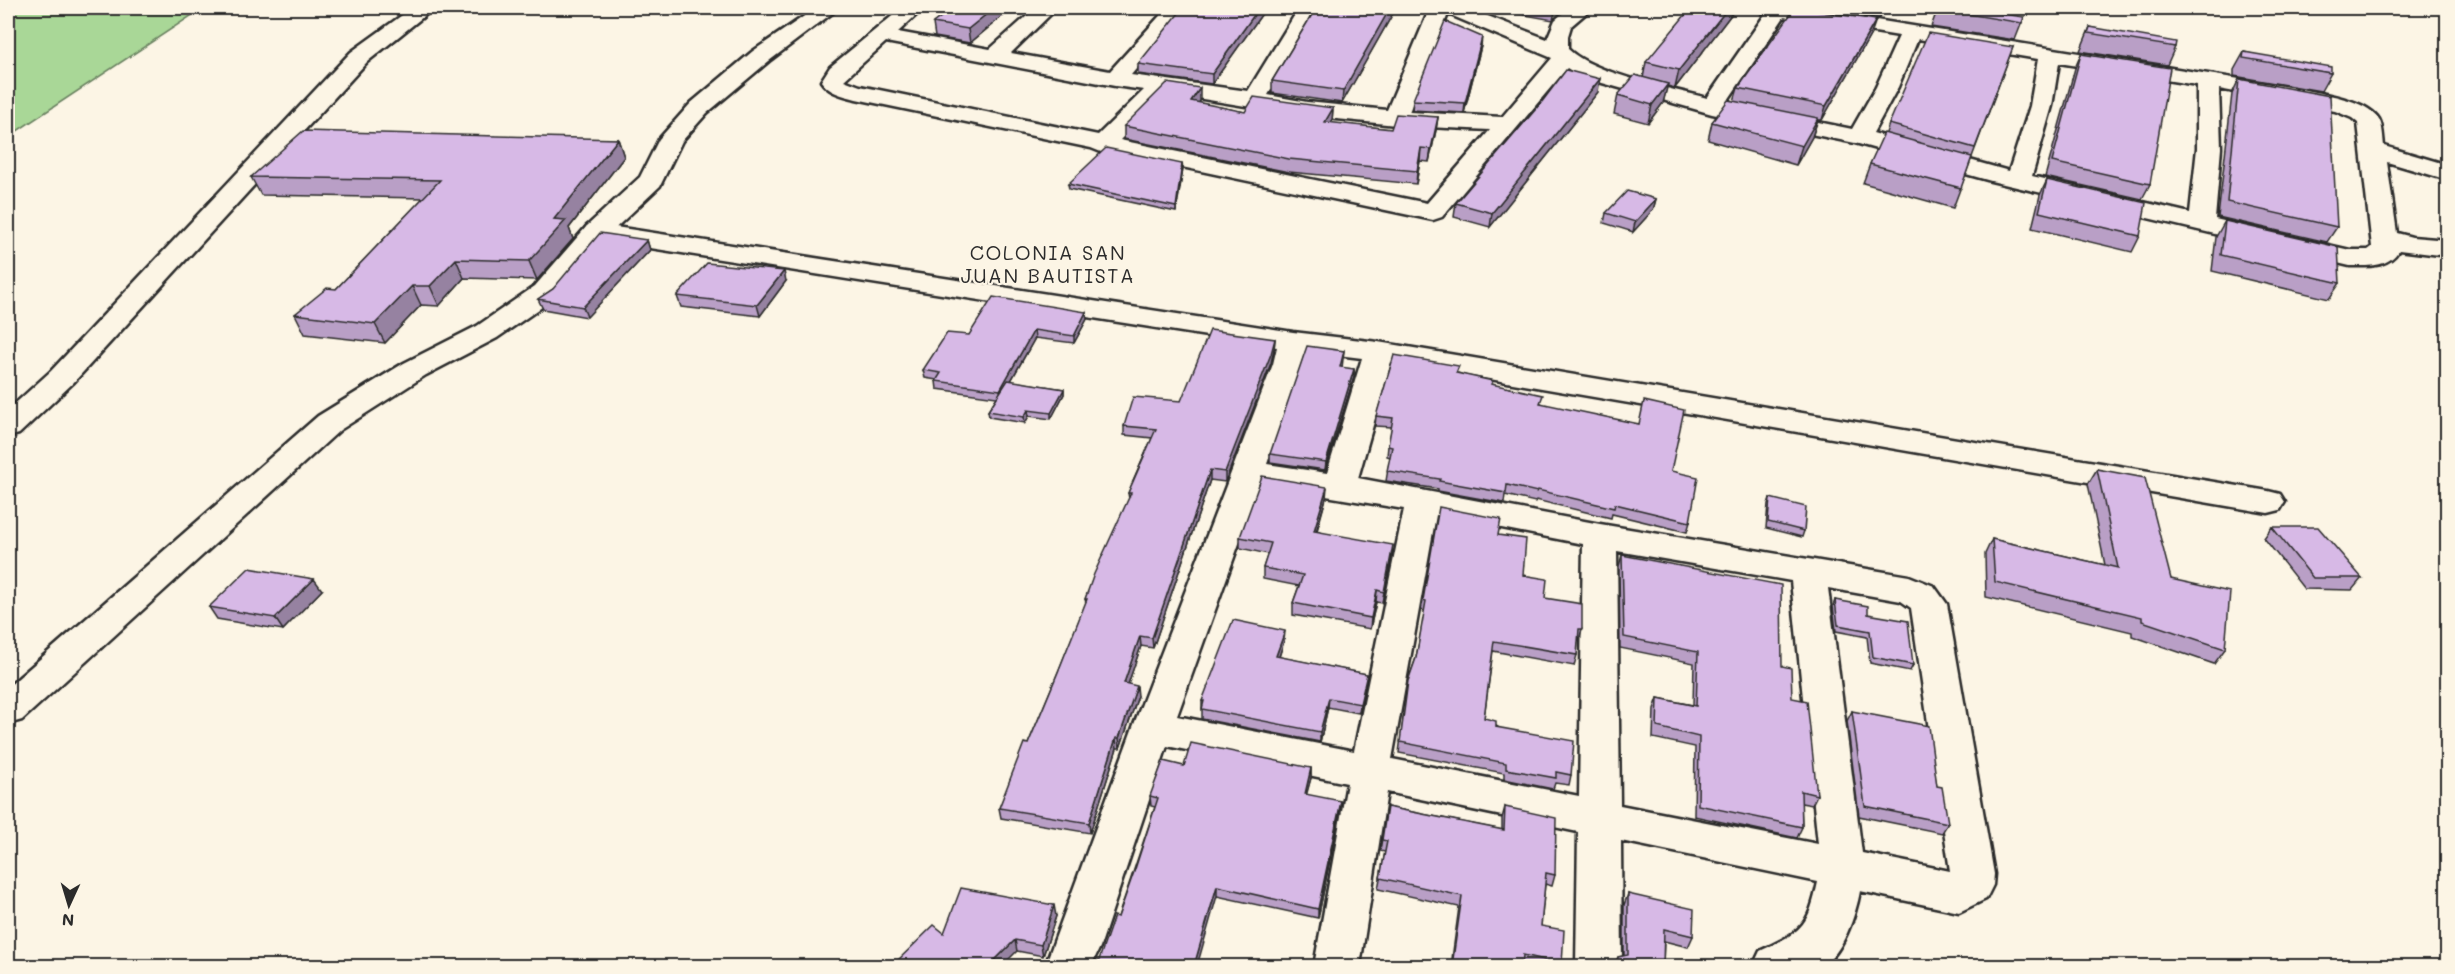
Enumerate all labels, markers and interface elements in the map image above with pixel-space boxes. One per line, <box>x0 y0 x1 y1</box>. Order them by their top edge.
district label: COLONIA SAN JUAN BAUTISTA <box>961 239 1135 288</box>
north arrow <box>39 875 99 935</box>
text: N <box>61 910 75 931</box>

